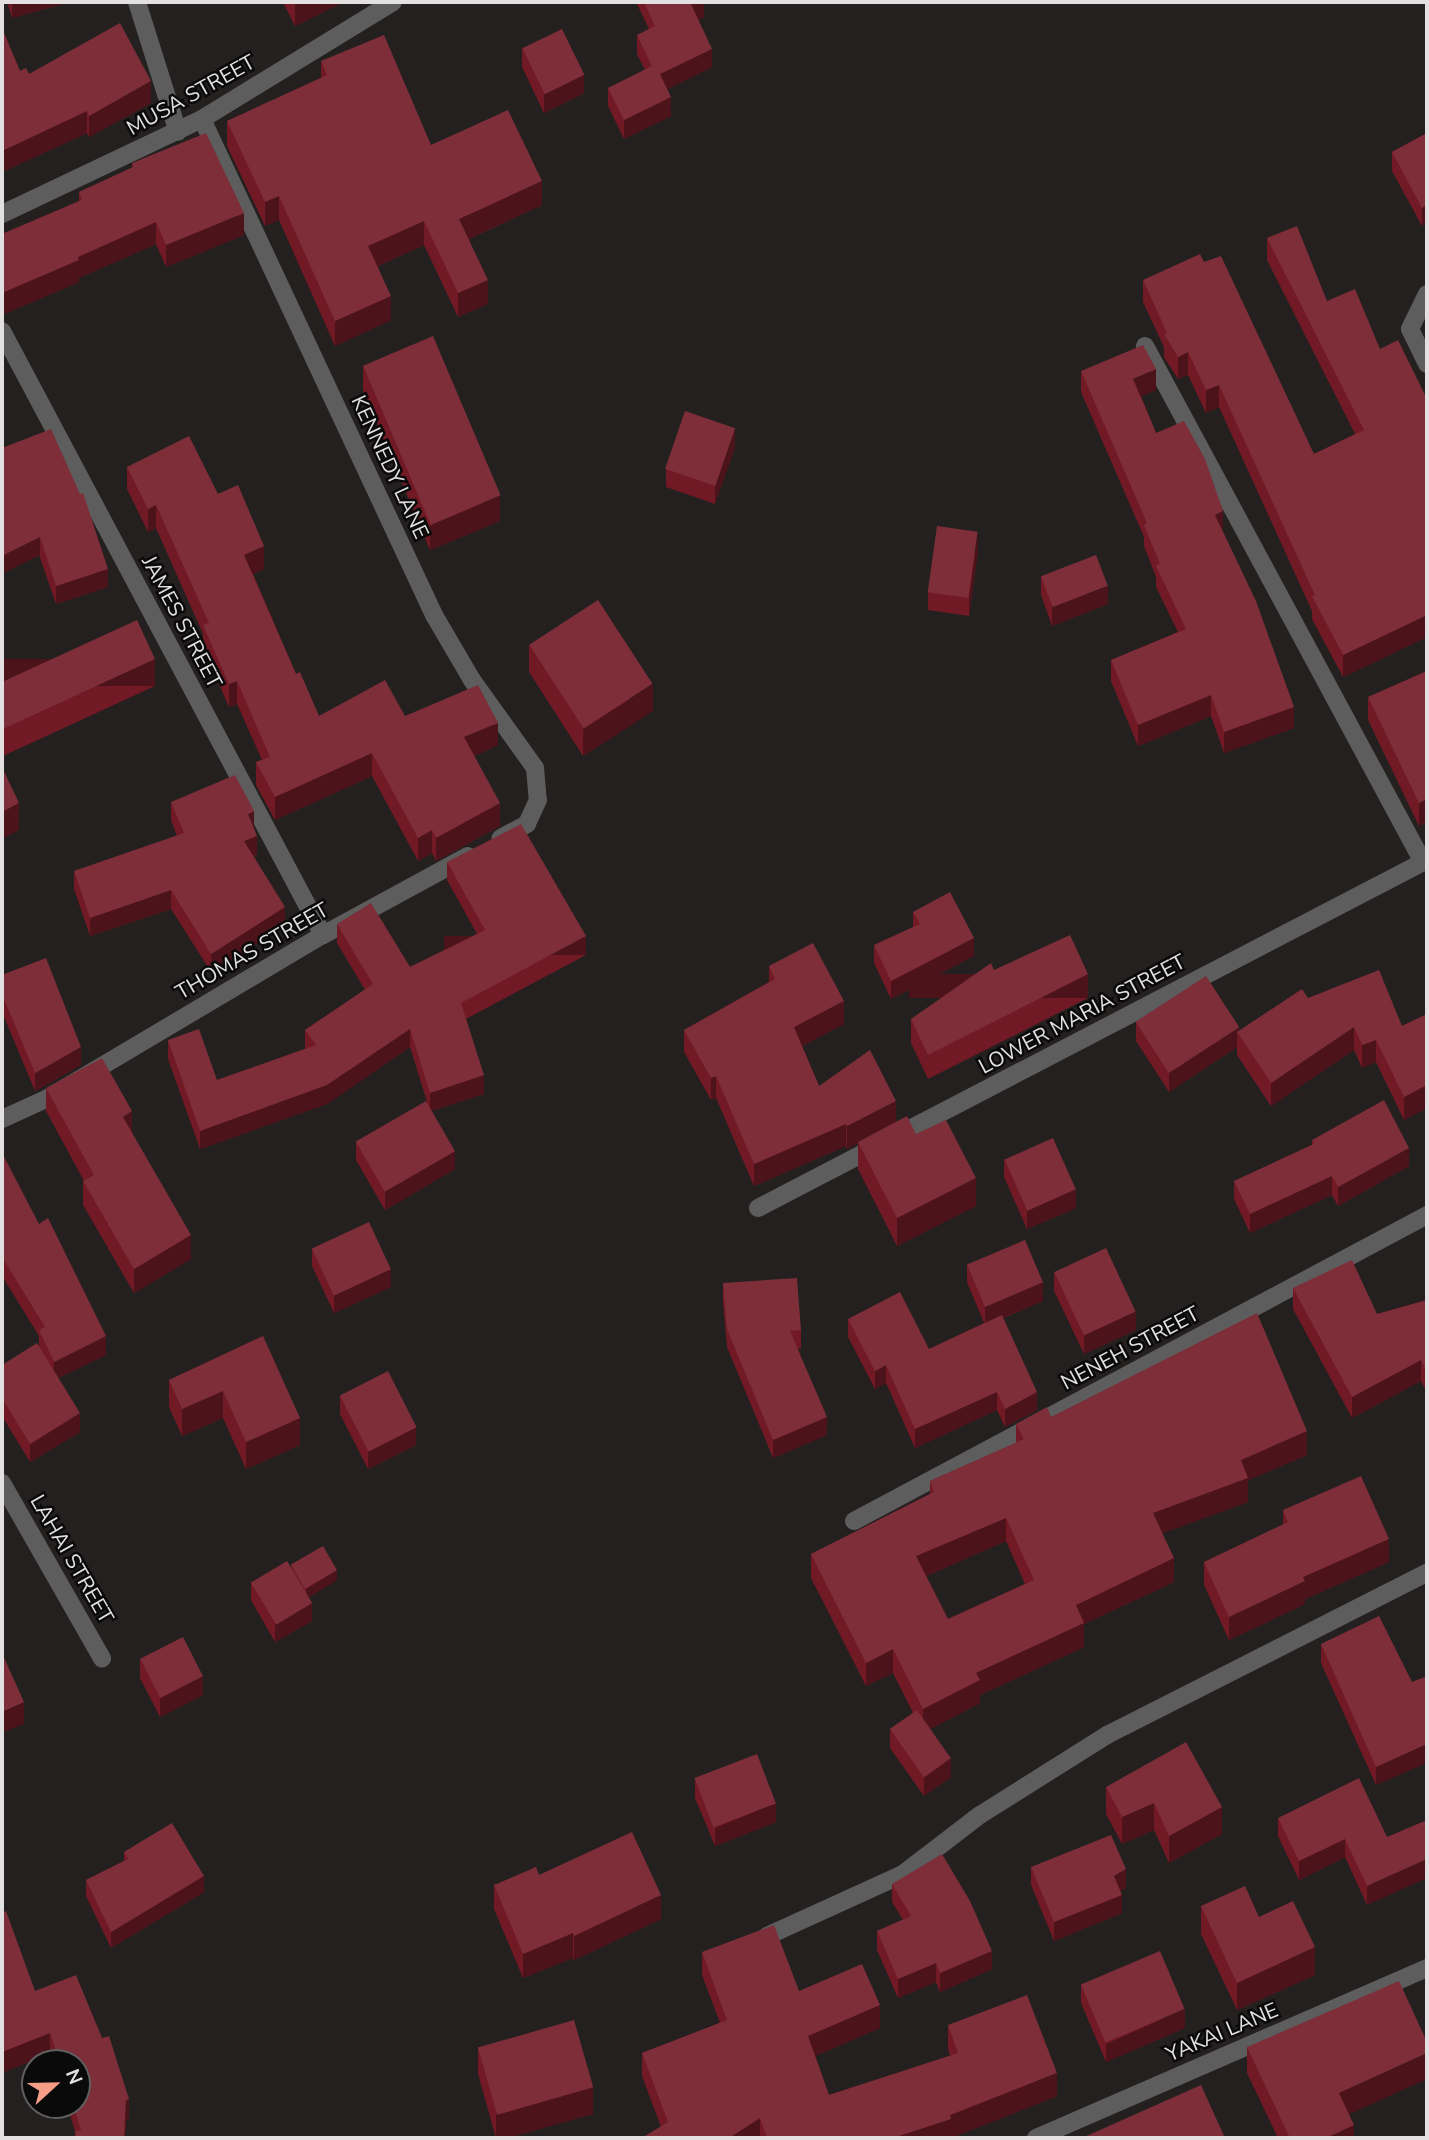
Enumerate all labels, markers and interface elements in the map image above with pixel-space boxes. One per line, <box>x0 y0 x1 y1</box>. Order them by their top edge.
street label: MUSA STREET <box>122 49 260 141</box>
street label: KENNEDY LANE <box>346 391 434 543</box>
street label: JAMES STREET <box>136 551 228 693</box>
street label: THOMAS STREET <box>171 897 333 1005</box>
street label: LOWER MARIA STREET <box>974 949 1190 1079</box>
street label: NENEH STREET <box>1056 1301 1204 1395</box>
street label: LAHAI STREET <box>25 1490 119 1628</box>
street label: YAKAI LANE <box>1162 1997 1282 2067</box>
north arrow <box>21 2049 91 2119</box>
text: N <box>59 2065 88 2088</box>

